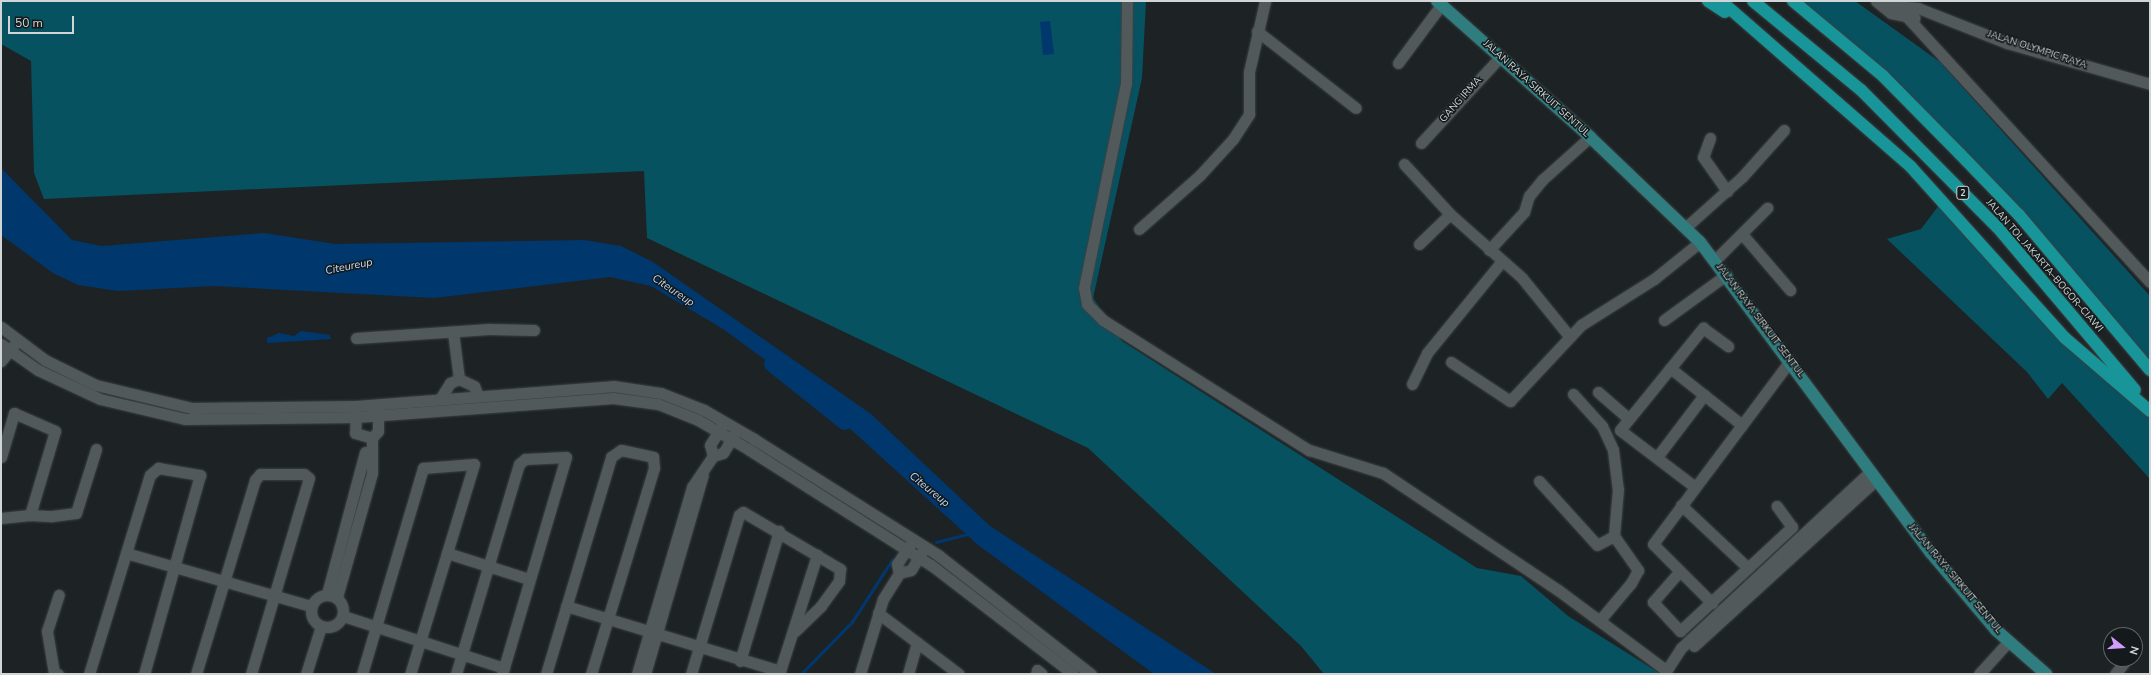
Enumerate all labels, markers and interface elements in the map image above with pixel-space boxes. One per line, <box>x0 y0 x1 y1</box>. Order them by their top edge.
scale bar <box>10 8 76 34</box>
text: 50 m <box>15 15 43 31</box>
street label: JALAN OLYMPIC RAYA <box>1986 28 2088 72</box>
street label: JALAN RAYA SIRKUIT SENTUL <box>1480 38 1592 140</box>
street label: GANG IRMA <box>1438 75 1484 125</box>
road number: 2 <box>1956 186 1970 200</box>
street label: JALAN TOL JAKARTA–BOGOR–CIAWI <box>1983 197 2105 335</box>
water label: Citeureup <box>324 256 374 278</box>
street label: JALAN RAYA SIRKUIT SENTUL <box>1713 262 1807 380</box>
water label: Citeureup <box>649 272 697 310</box>
water label: Citeureup <box>906 470 952 510</box>
street label: JALAN RAYA SIRKUIT SENTUL <box>1906 522 2004 636</box>
north arrow <box>2103 627 2143 667</box>
text: N <box>2126 644 2142 656</box>

